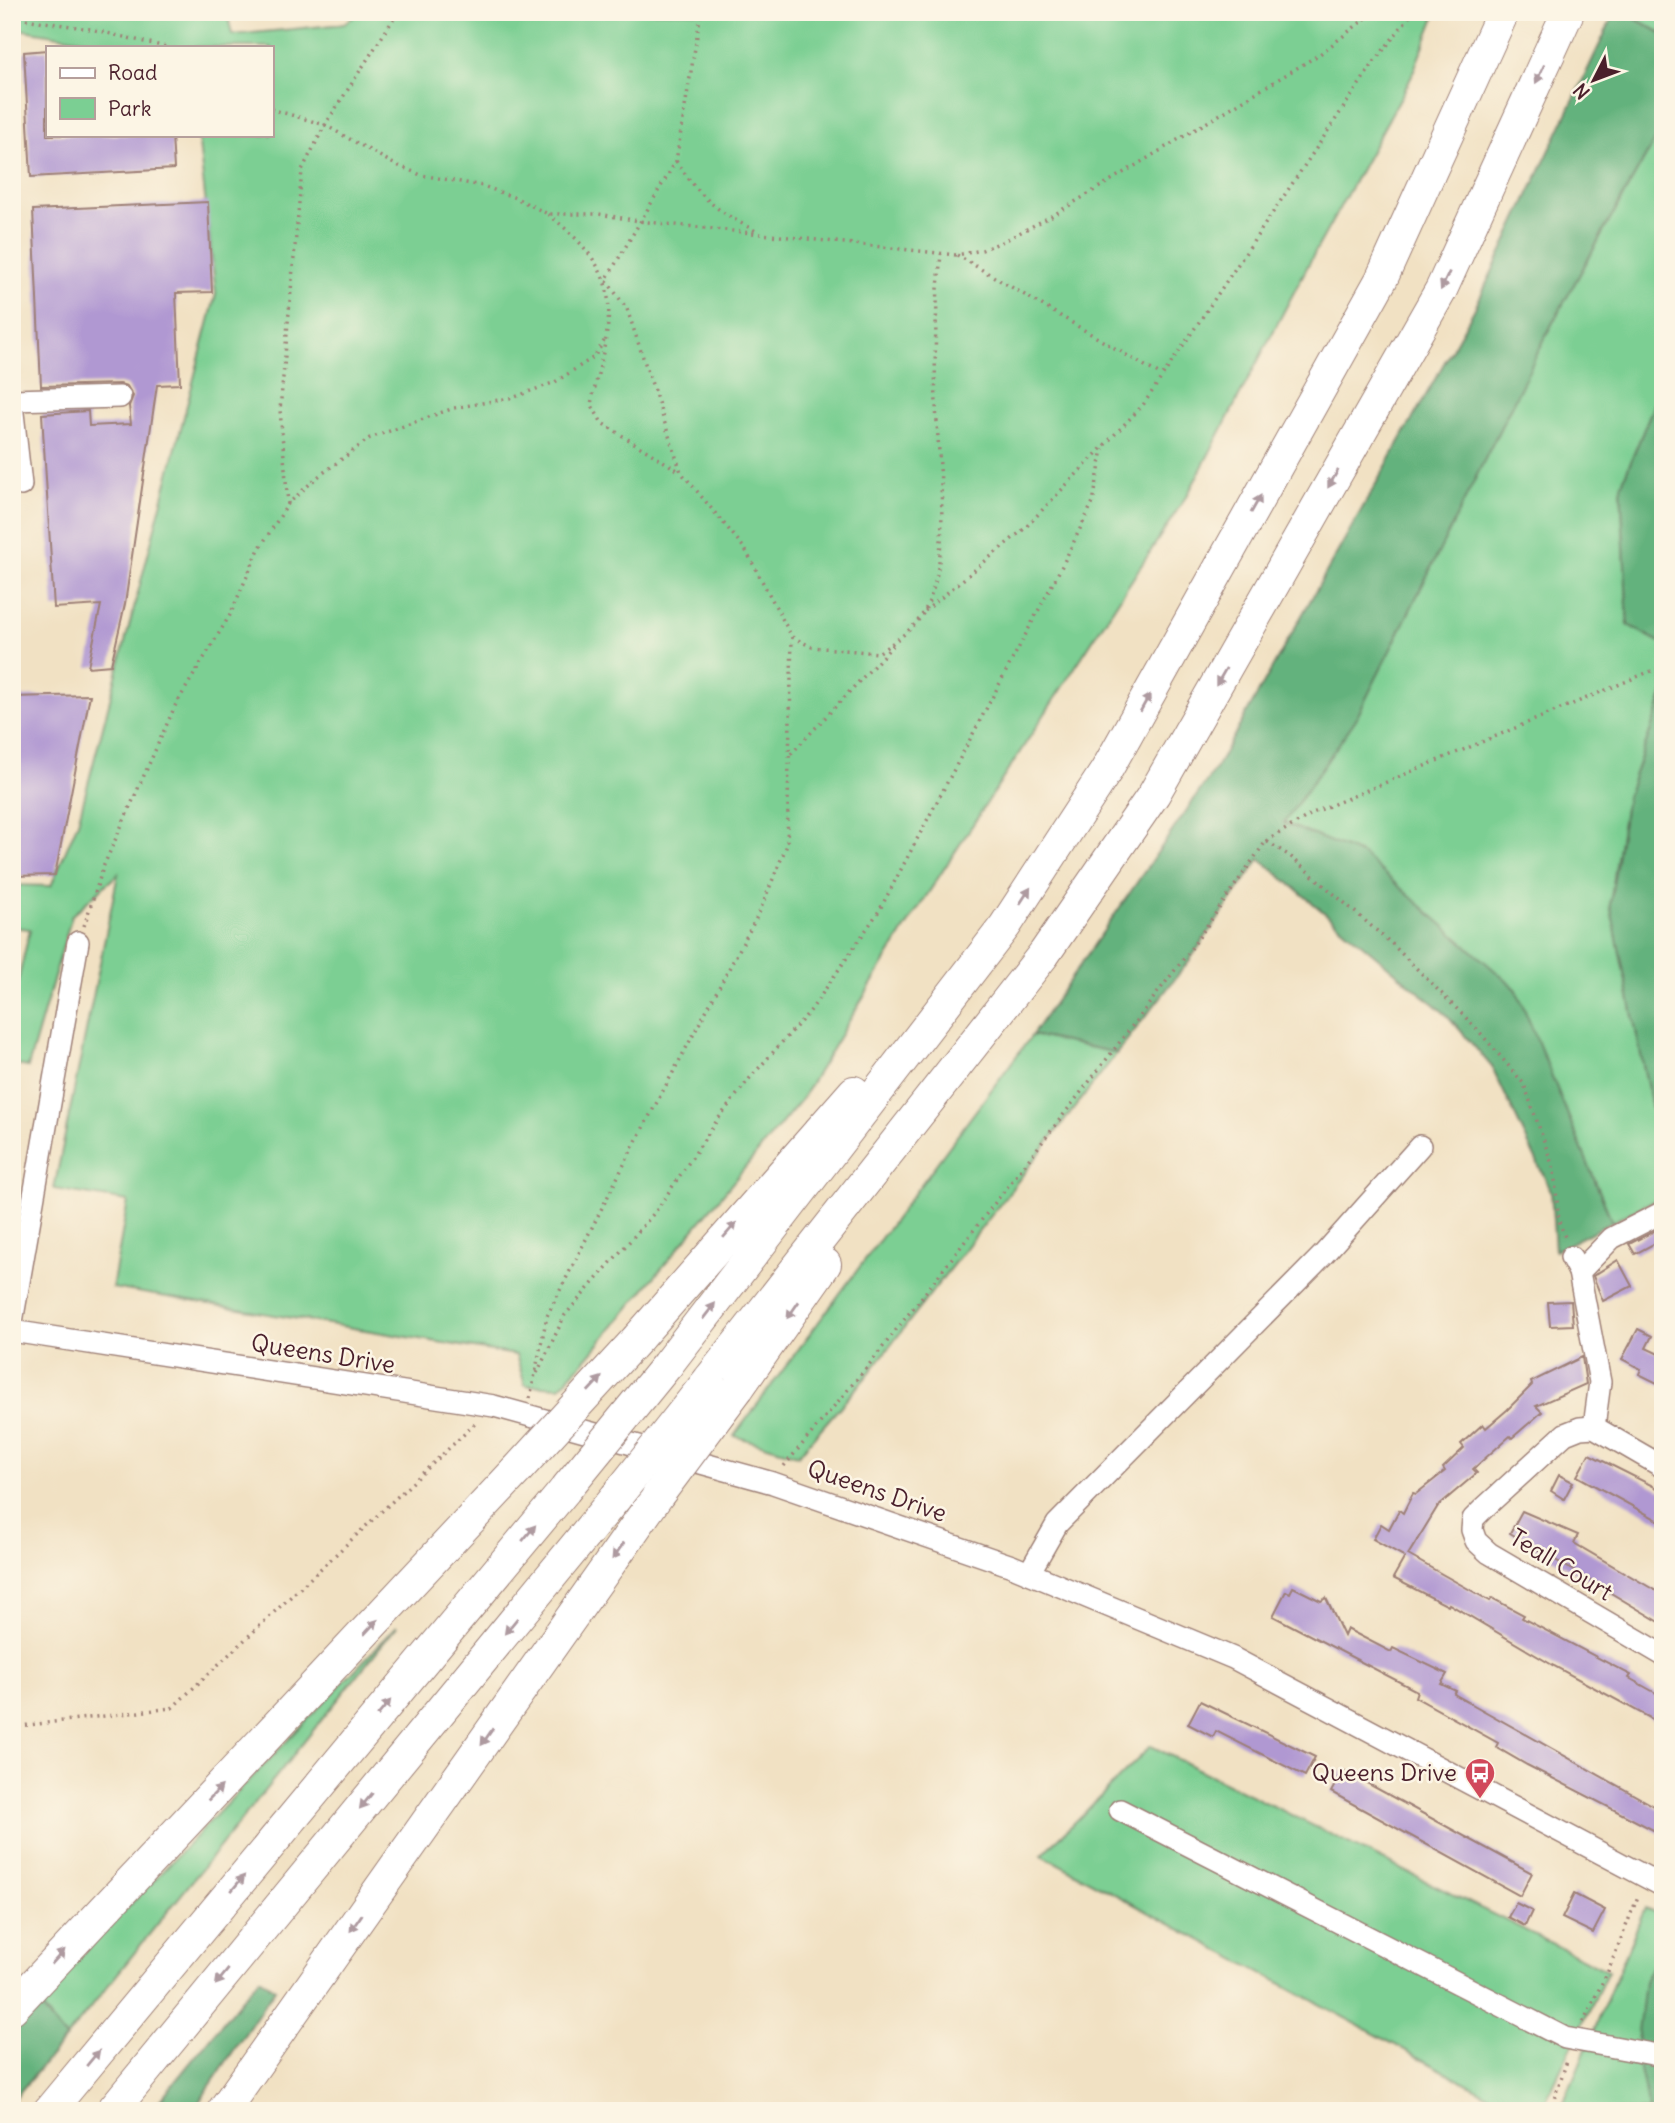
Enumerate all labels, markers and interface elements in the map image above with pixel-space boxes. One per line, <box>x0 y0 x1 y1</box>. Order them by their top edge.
legend <box>46 46 273 136</box>
north arrow <box>1560 46 1630 116</box>
text: Road <box>108 59 157 86</box>
one-way arrow <box>1534 64 1546 84</box>
text: N <box>1568 78 1595 104</box>
text: Park <box>108 95 151 122</box>
one-way arrow <box>1439 271 1451 291</box>
one-way arrow <box>1327 470 1339 489</box>
one-way arrow <box>1250 495 1262 514</box>
one-way arrow <box>1215 667 1227 687</box>
one-way arrow <box>1139 693 1151 713</box>
one-way arrow <box>1018 886 1031 906</box>
one-way arrow <box>722 1222 737 1239</box>
one-way arrow <box>786 1301 800 1319</box>
one-way arrow <box>701 1302 715 1320</box>
street label: Queens Drive <box>249 1327 397 1379</box>
one-way arrow <box>587 1375 603 1393</box>
street label: Queens Drive <box>804 1452 951 1528</box>
street label: Teall Court <box>1505 1522 1618 1607</box>
one-way arrow <box>521 1525 536 1542</box>
one-way arrow <box>612 1542 626 1560</box>
one-way arrow <box>503 1616 518 1634</box>
one-way arrow <box>363 1619 380 1636</box>
one-way arrow <box>376 1700 391 1718</box>
one-way arrow <box>480 1728 494 1746</box>
bus stop icon: Queens Drive <box>1463 1756 1497 1800</box>
place label: Queens Drive <box>1312 1757 1457 1787</box>
one-way arrow <box>207 1785 223 1802</box>
one-way arrow <box>359 1793 374 1810</box>
one-way arrow <box>230 1875 245 1892</box>
one-way arrow <box>349 1914 363 1932</box>
one-way arrow <box>50 1948 66 1966</box>
one-way arrow <box>215 1969 230 1986</box>
one-way arrow <box>85 2050 100 2067</box>

